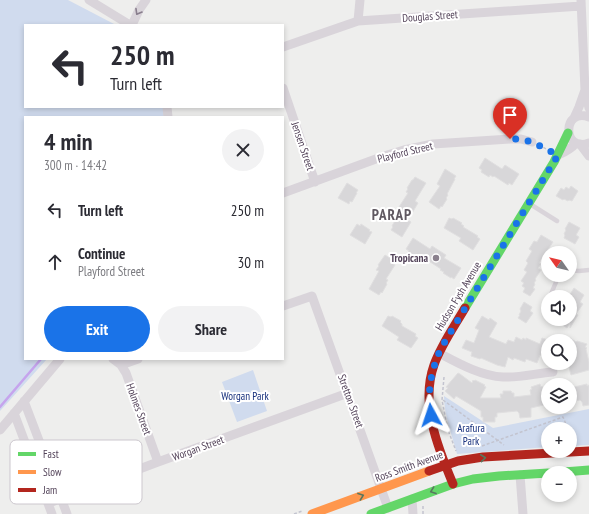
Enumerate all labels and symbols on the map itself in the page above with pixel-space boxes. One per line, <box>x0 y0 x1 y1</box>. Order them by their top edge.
street label: Douglas Street <box>402 7 458 25</box>
one-way arrow <box>136 8 143 15</box>
pin <box>493 98 527 139</box>
street label: Jensen Street <box>288 119 318 172</box>
street label: Playford Street <box>376 138 434 166</box>
district label: PARAP <box>372 205 412 224</box>
north arrow <box>541 246 577 282</box>
place label: Tropicana <box>390 251 428 265</box>
marker: Tropicana <box>431 253 441 263</box>
street label: Hudson Fysh Avenue <box>432 259 484 333</box>
street label: Stretton Street <box>335 372 367 430</box>
street label: Holmes Street <box>123 381 155 437</box>
park label: Worgan Park <box>221 389 269 403</box>
position arrow <box>410 394 452 436</box>
park label: Arafura Park <box>457 421 485 448</box>
street label: Worgan Street <box>170 432 226 464</box>
legend <box>10 440 142 504</box>
text: Fast <box>43 447 59 461</box>
street label: Ross Smith Avenue <box>373 447 445 485</box>
one-way arrow <box>480 453 486 462</box>
text: Slow <box>43 465 62 479</box>
text: Jam <box>42 483 57 497</box>
one-way arrow <box>429 487 436 495</box>
one-way arrow <box>358 493 365 501</box>

